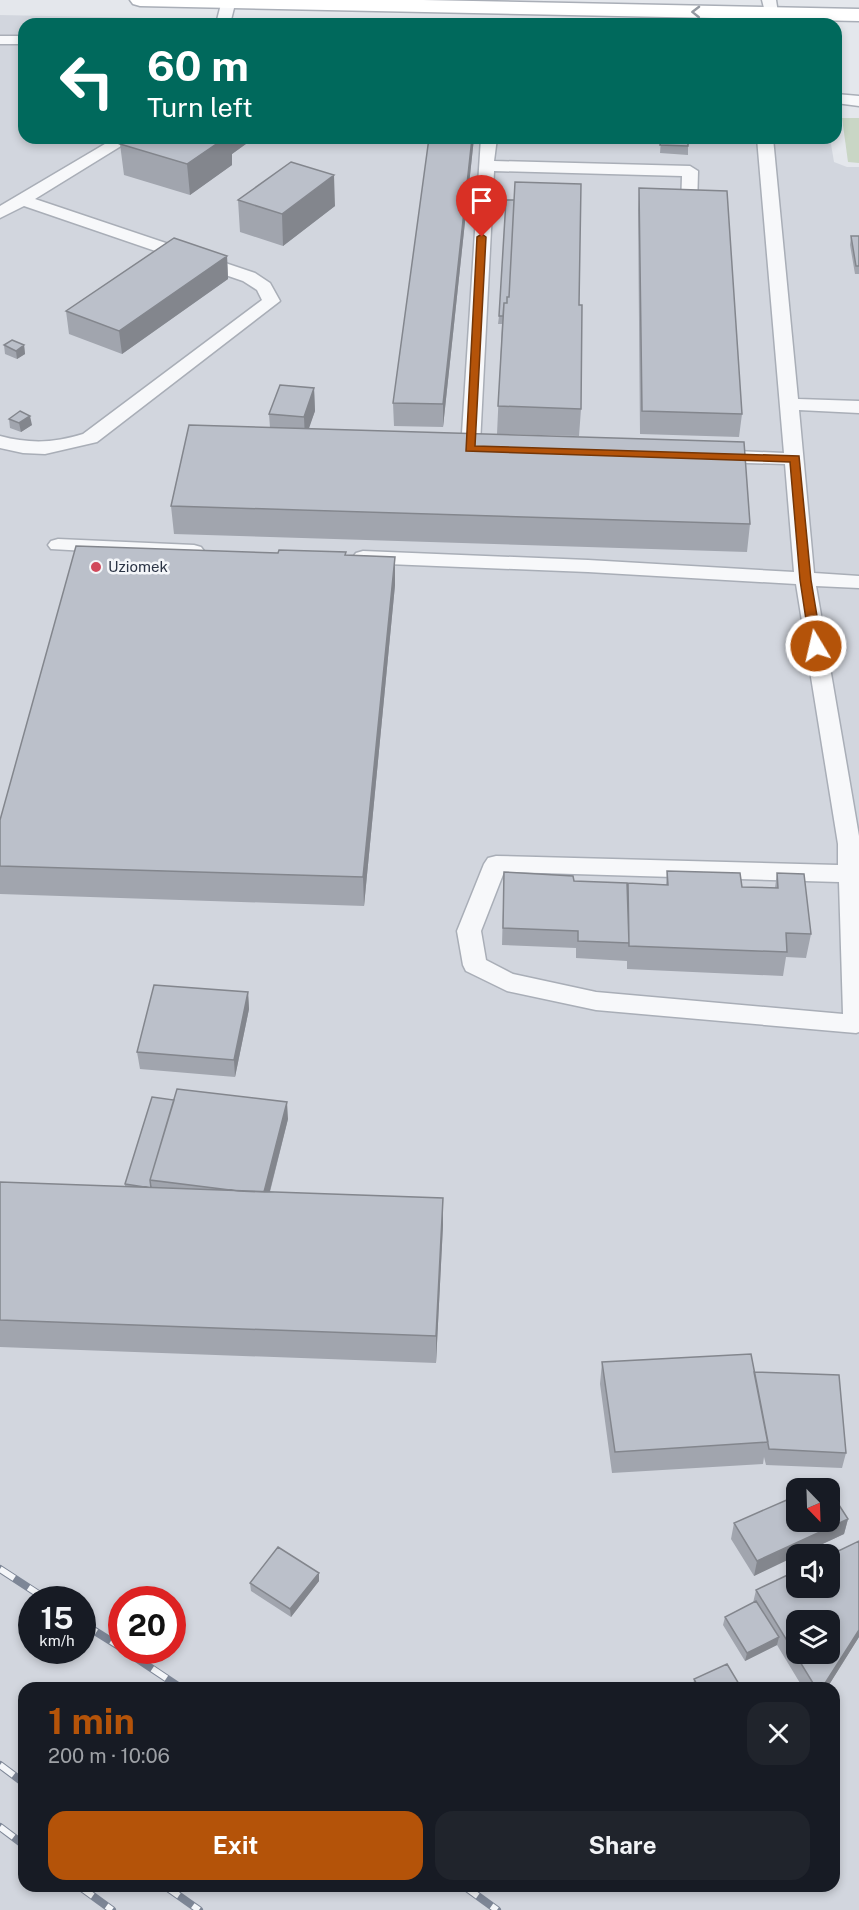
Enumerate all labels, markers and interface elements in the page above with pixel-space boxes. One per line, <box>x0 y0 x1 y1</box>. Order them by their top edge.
one-way arrow <box>691 5 700 18</box>
text: 60 m <box>147 41 249 90</box>
icon: left <box>48 42 126 120</box>
text: Turn left <box>147 91 253 123</box>
pin <box>456 175 507 237</box>
icon: arrive <box>465 184 498 217</box>
place label: Uziomek <box>108 558 168 575</box>
marker: Uziomek <box>89 560 103 574</box>
position arrow <box>784 614 848 678</box>
north arrow <box>786 1478 840 1532</box>
map controls <box>786 1478 840 1664</box>
button: sound <box>786 1544 840 1598</box>
speed limit sign: 20 <box>108 1586 186 1664</box>
text: 15 <box>40 1600 74 1636</box>
button: layers <box>786 1610 840 1664</box>
text: km/h <box>39 1632 75 1649</box>
text: 1 min <box>48 1700 135 1742</box>
button: close <box>747 1702 810 1765</box>
text: 200 m · 10:06 <box>48 1744 170 1768</box>
button: Exit <box>48 1811 423 1880</box>
button: Share <box>435 1811 810 1880</box>

